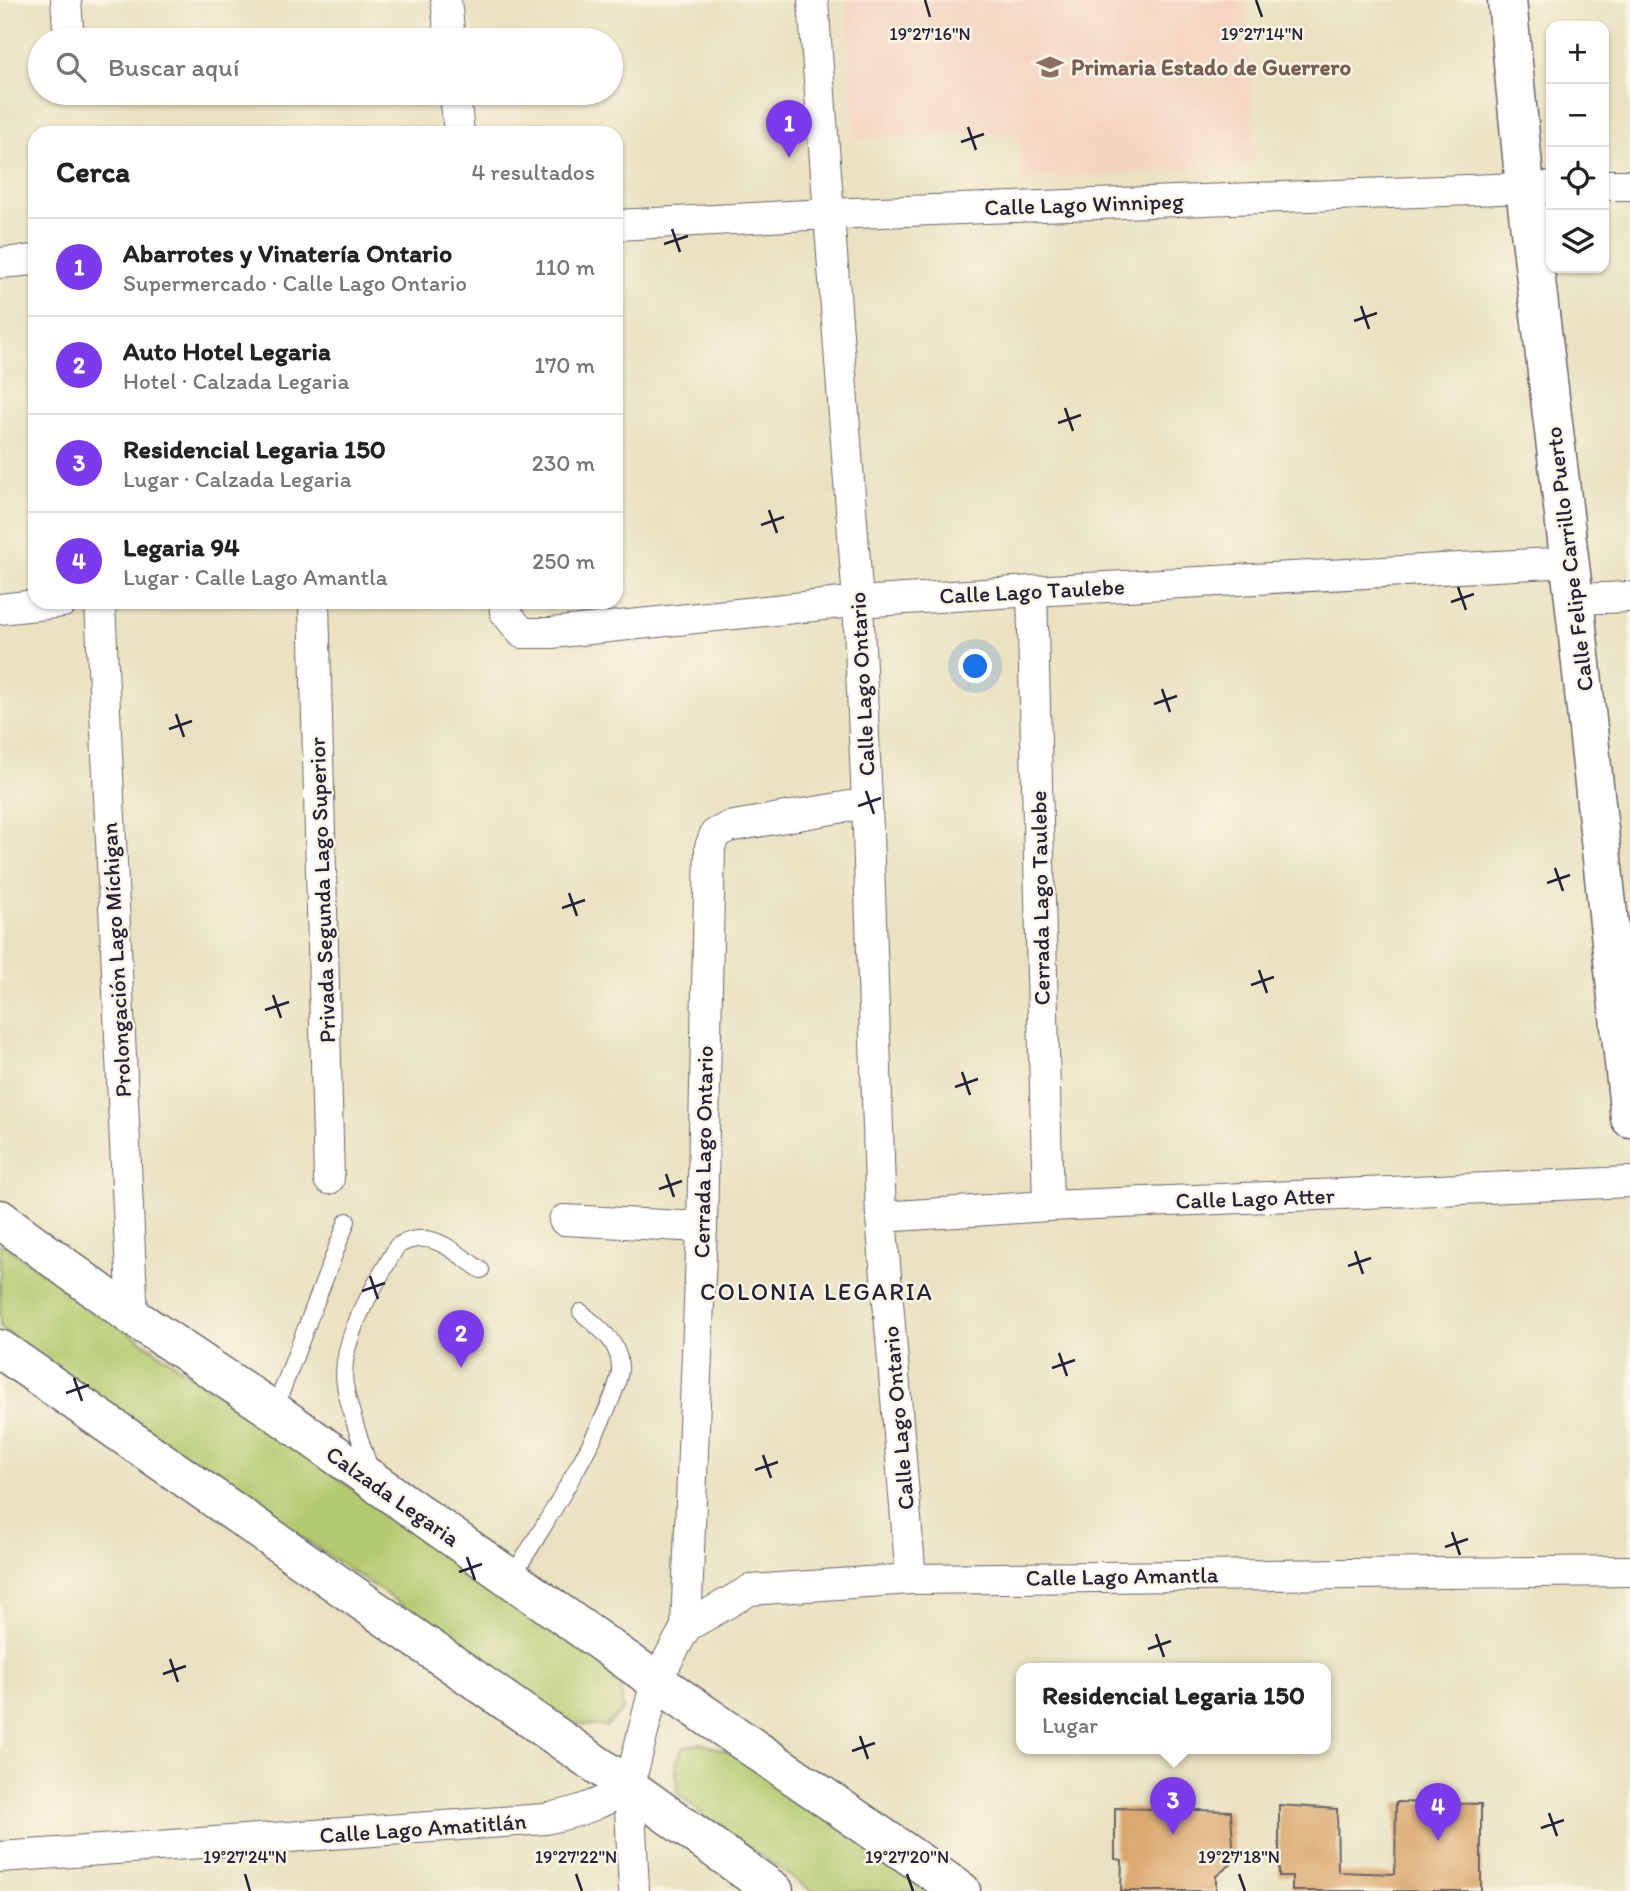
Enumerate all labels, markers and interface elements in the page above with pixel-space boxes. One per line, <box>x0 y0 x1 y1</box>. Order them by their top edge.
map controls <box>1546 21 1609 273</box>
button: + <box>1546 21 1609 84</box>
text: 19°27'16"N <box>889 23 971 45</box>
text: 19°27'14"N <box>1221 23 1303 45</box>
search box <box>28 28 623 105</box>
icon: search <box>52 48 90 86</box>
text: Buscar aquí <box>108 51 239 83</box>
school or university icon: Primaria Estado de Guerrero <box>1035 52 1065 82</box>
place label: Primaria Estado de Guerrero <box>1071 53 1351 81</box>
button: − <box>1546 84 1609 147</box>
pin: 1 <box>766 100 812 158</box>
button: locate <box>1546 147 1609 210</box>
text: Cerca <box>56 153 130 190</box>
text: 4 resultados <box>472 158 595 186</box>
street label: Calle Lago Winnipeg <box>984 187 1185 221</box>
button: layers <box>1546 210 1609 273</box>
text: Abarrotes y Vinatería Ontario <box>123 237 452 269</box>
text: 1 <box>74 253 84 281</box>
text: 110 m <box>535 253 595 281</box>
text: Supermercado · Calle Lago Ontario <box>123 269 467 297</box>
text: Auto Hotel Legaria <box>123 335 331 367</box>
text: 2 <box>73 351 85 379</box>
text: 170 m <box>534 351 595 379</box>
text: Hotel · Calzada Legaria <box>123 367 349 395</box>
street label: Calle Felipe Carrillo Puerto <box>1539 425 1599 693</box>
text: Residencial Legaria 150 <box>123 433 386 465</box>
text: 3 <box>73 449 85 477</box>
text: 230 m <box>532 449 595 477</box>
text: Lugar · Calzada Legaria <box>123 465 352 493</box>
text: Legaria 94 <box>123 531 240 563</box>
text: 4 <box>72 547 86 575</box>
text: 250 m <box>532 547 595 575</box>
text: Lugar · Calle Lago Amantla <box>123 563 388 591</box>
street label: Calle Lago Taulebe <box>939 572 1125 610</box>
street label: Calle Lago Ontario <box>843 591 881 777</box>
your location <box>958 649 992 683</box>
street label: Privada Segunda Lago Superior <box>303 737 341 1043</box>
street label: Cerrada Lago Taulebe <box>1024 790 1056 1006</box>
street label: Prolongación Lago Míchigan <box>95 822 137 1098</box>
street label: Cerrada Lago Ontario <box>687 1045 719 1259</box>
street label: Calle Lago Atter <box>1175 1181 1335 1215</box>
district label: COLONIA LEGARIA <box>700 1277 934 1306</box>
pin: 2 <box>438 1310 484 1368</box>
street label: Calle Lago Ontario <box>876 1325 920 1511</box>
street label: Calzada Legaria <box>321 1440 465 1552</box>
street label: Calle Lago Amantla <box>1025 1560 1219 1592</box>
popup <box>1016 1663 1331 1754</box>
text: Residencial Legaria 150 <box>1042 1679 1305 1711</box>
text: Lugar <box>1042 1711 1098 1739</box>
pin: 3 <box>1150 1777 1196 1835</box>
pin: 4 <box>1415 1783 1461 1841</box>
street label: Calle Lago Amatitlán <box>319 1807 527 1849</box>
text: 19°27'24"N <box>203 1846 287 1868</box>
text: 19°27'22"N <box>535 1846 617 1868</box>
text: 19°27'20"N <box>865 1846 949 1868</box>
text: 19°27'18"N <box>1198 1846 1280 1868</box>

